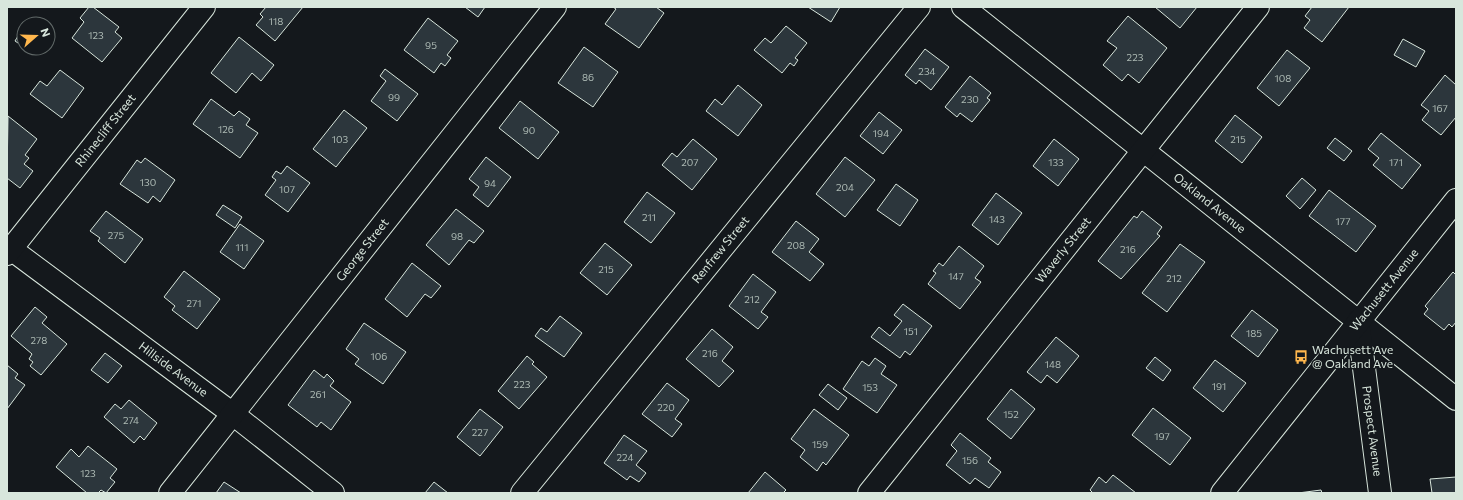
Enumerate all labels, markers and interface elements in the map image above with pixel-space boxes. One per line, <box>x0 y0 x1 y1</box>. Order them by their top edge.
house number: 118 <box>269 15 283 27</box>
north arrow <box>16 16 56 56</box>
text: N <box>38 26 53 39</box>
house number: 123 <box>88 29 104 41</box>
house number: 95 <box>425 39 437 51</box>
house number: 223 <box>1127 51 1144 63</box>
house number: 234 <box>918 65 936 77</box>
house number: 86 <box>582 71 594 83</box>
house number: 108 <box>1275 72 1291 84</box>
street label: Rhinecliff Street <box>72 91 138 169</box>
house number: 99 <box>388 91 400 103</box>
house number: 230 <box>961 93 979 105</box>
house number: 167 <box>1432 102 1448 114</box>
house number: 126 <box>218 123 234 135</box>
house number: 90 <box>523 124 535 136</box>
house number: 194 <box>873 127 889 139</box>
house number: 103 <box>332 133 349 145</box>
house number: 215 <box>1230 133 1246 145</box>
house number: 207 <box>681 156 699 168</box>
house number: 133 <box>1048 156 1064 168</box>
house number: 171 <box>1389 156 1403 168</box>
street label: Oakland Avenue <box>1171 169 1249 235</box>
house number: 130 <box>140 176 156 188</box>
house number: 94 <box>484 177 496 189</box>
house number: 204 <box>836 181 854 193</box>
house number: 107 <box>279 183 295 195</box>
house number: 211 <box>642 211 656 223</box>
street label: Renfrew Street <box>688 213 751 285</box>
house number: 143 <box>989 213 1005 225</box>
street label: Waverly Street <box>1032 214 1093 285</box>
street label: George Street <box>333 215 391 284</box>
house number: 177 <box>1336 215 1350 227</box>
house number: 275 <box>108 229 125 241</box>
house number: 98 <box>451 230 463 242</box>
house number: 208 <box>787 239 805 251</box>
house number: 111 <box>236 241 248 253</box>
house number: 216 <box>1120 243 1136 255</box>
street label: Wachusett Avenue <box>1346 245 1421 333</box>
house number: 215 <box>598 263 614 275</box>
house number: 147 <box>948 270 964 282</box>
house number: 212 <box>1166 272 1182 284</box>
house number: 212 <box>744 293 760 305</box>
house number: 271 <box>186 297 202 309</box>
house number: 151 <box>904 325 918 337</box>
house number: 185 <box>1246 327 1262 339</box>
house number: 278 <box>31 334 47 346</box>
street label: Hillside Avenue <box>136 338 211 399</box>
place label: Wachusett Ave @ Oakland Ave <box>1312 342 1393 370</box>
house number: 216 <box>702 347 718 359</box>
bus stop icon: Wachusett Ave @ Oakland Ave <box>1293 349 1309 365</box>
house number: 106 <box>371 350 387 362</box>
house number: 148 <box>1045 358 1061 370</box>
house number: 223 <box>514 378 531 390</box>
house number: 191 <box>1212 380 1226 392</box>
house number: 153 <box>862 381 878 393</box>
street label: Prospect Avenue <box>1360 385 1386 477</box>
house number: 261 <box>310 388 326 400</box>
house number: 220 <box>657 401 675 413</box>
house number: 152 <box>1003 408 1019 420</box>
house number: 274 <box>123 414 139 426</box>
house number: 227 <box>472 426 488 438</box>
house number: 197 <box>1154 430 1170 442</box>
house number: 159 <box>812 438 828 450</box>
house number: 224 <box>617 451 633 463</box>
house number: 156 <box>962 454 978 466</box>
house number: 123 <box>80 467 96 479</box>

